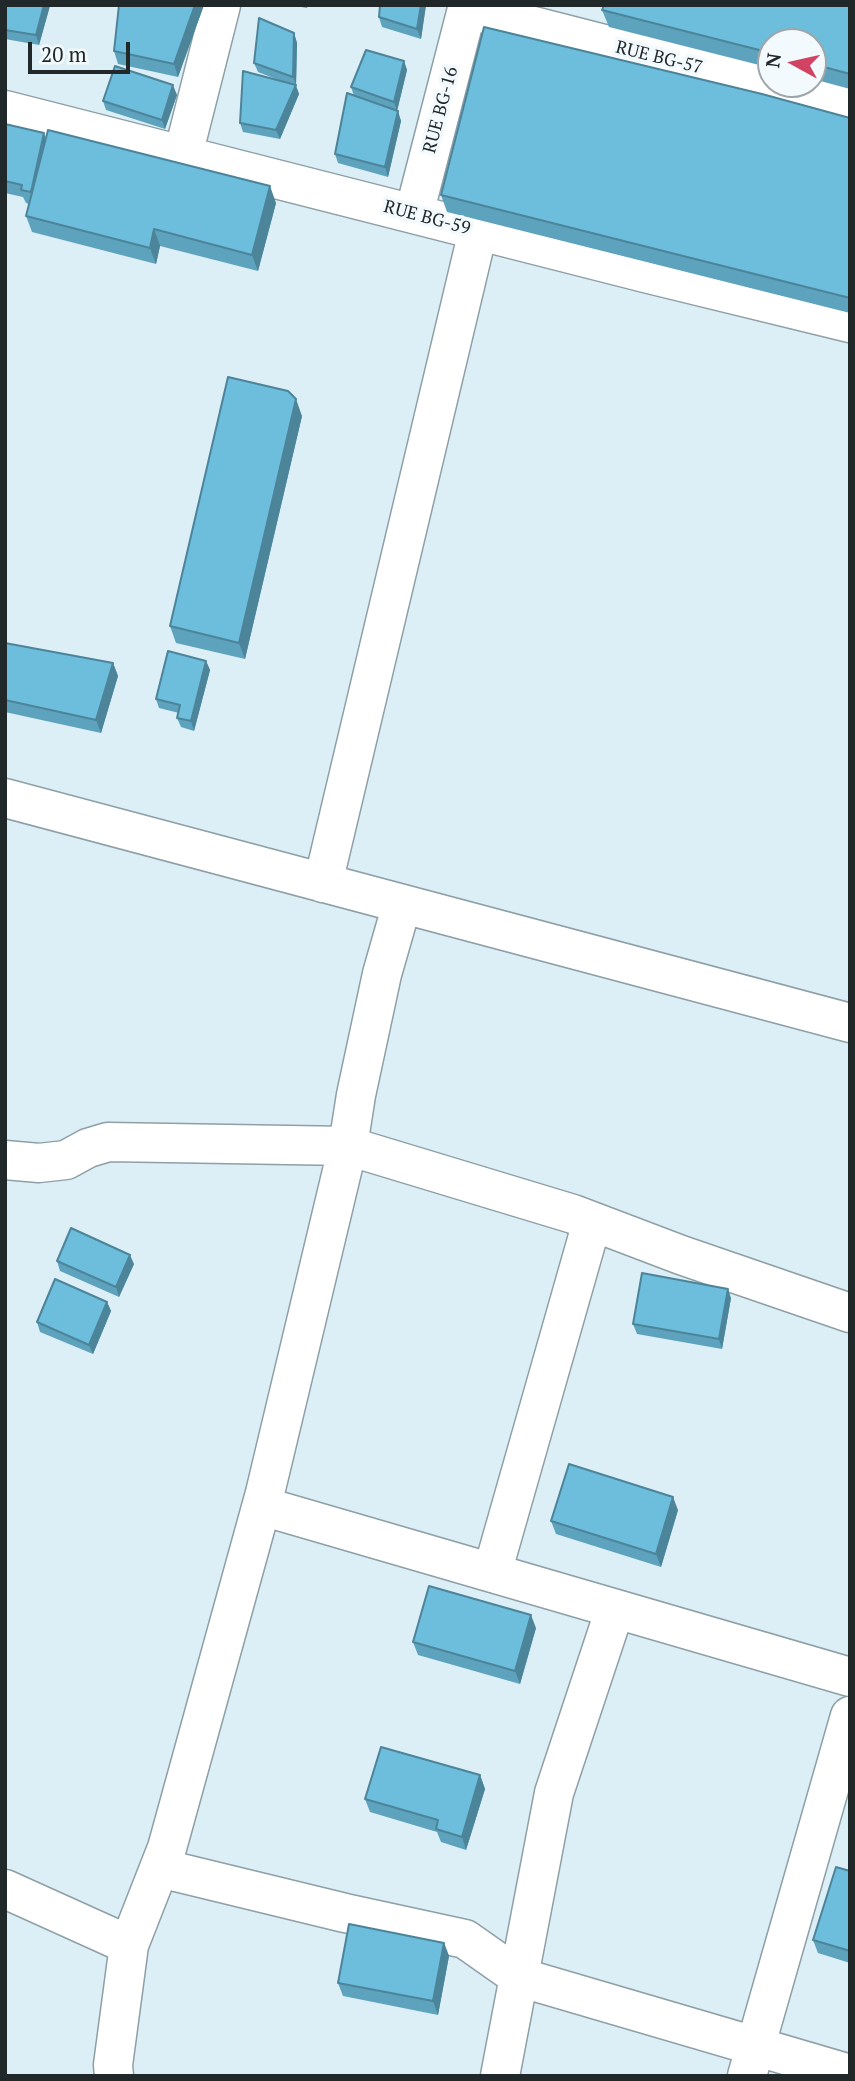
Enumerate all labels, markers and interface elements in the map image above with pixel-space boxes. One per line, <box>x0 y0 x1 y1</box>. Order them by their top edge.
scale bar <box>32 28 133 72</box>
north arrow <box>757 28 827 98</box>
street label: RUE BG-57 <box>613 37 705 79</box>
text: 20 m <box>41 40 87 68</box>
text: N <box>759 51 786 69</box>
street label: RUE BG-16 <box>419 64 463 156</box>
street label: RUE BG-59 <box>381 196 473 240</box>

